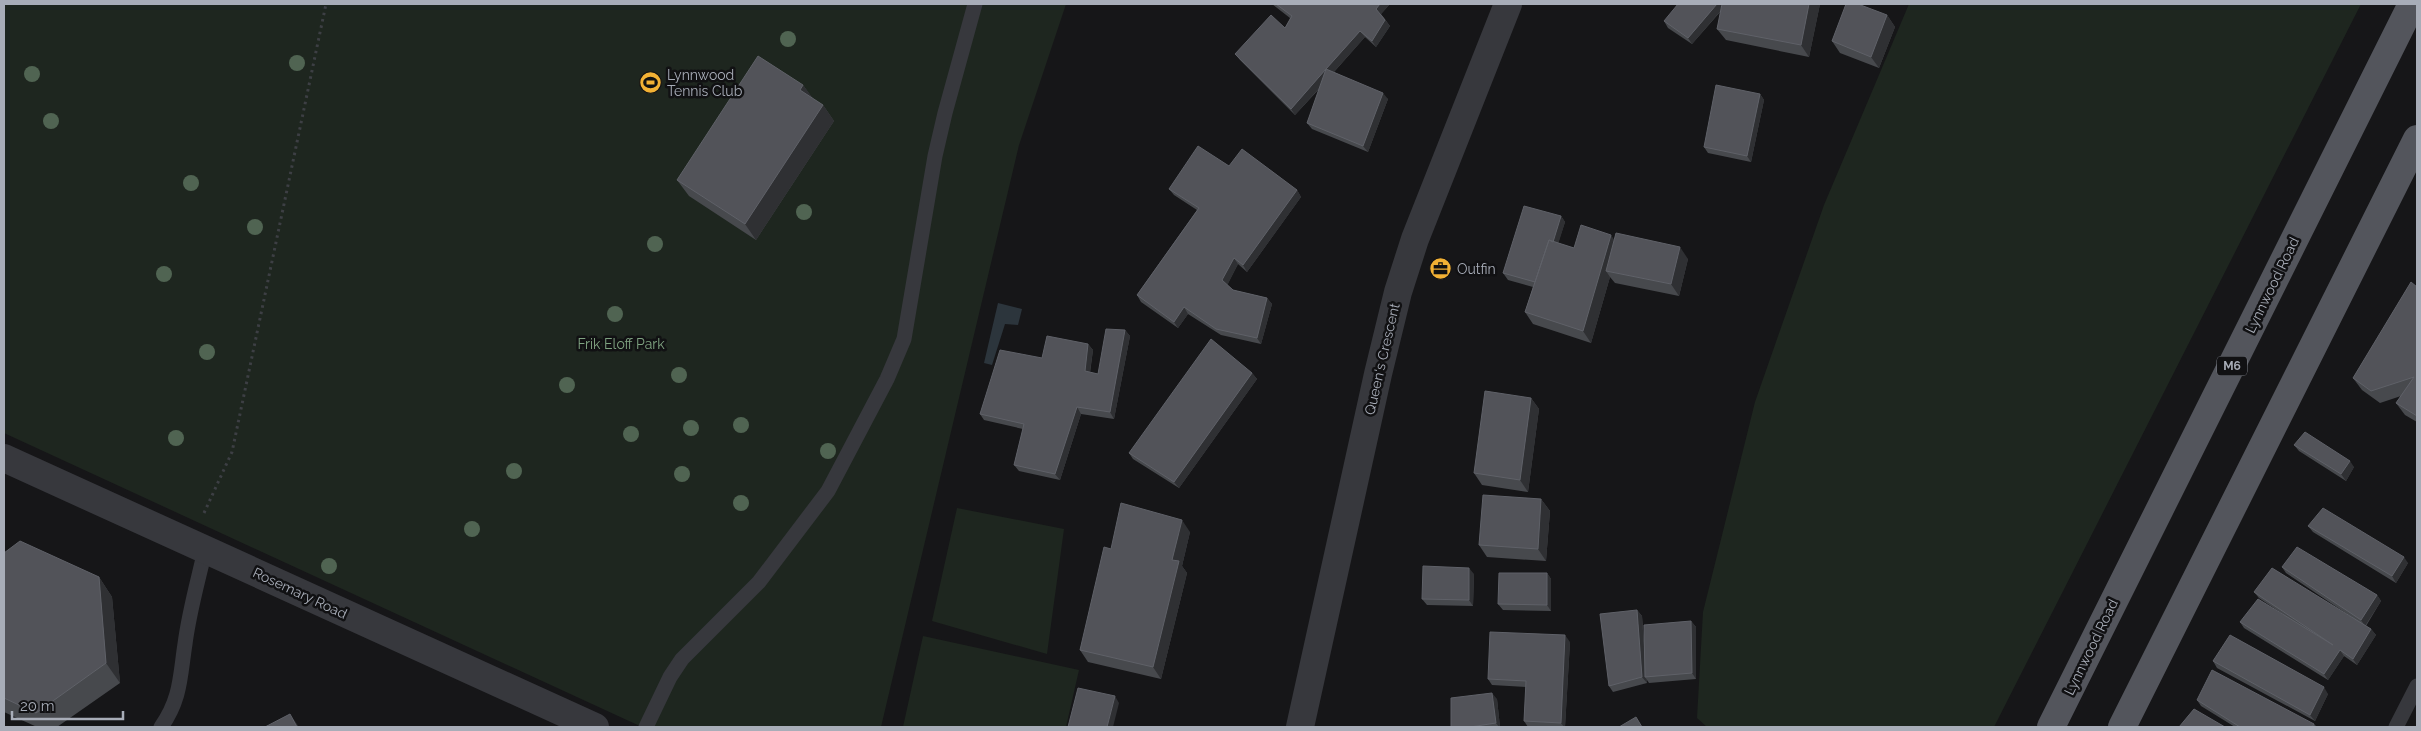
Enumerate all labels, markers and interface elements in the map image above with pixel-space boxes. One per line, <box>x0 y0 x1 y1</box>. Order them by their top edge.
place label: Lynnwood Tennis Club <box>667 67 743 99</box>
sports icon: Lynnwood Tennis Club <box>639 71 663 95</box>
street label: Lynnwood Road <box>2242 235 2302 335</box>
office icon: Outfin <box>1429 257 1453 281</box>
place label: Outfin <box>1457 261 1496 277</box>
street label: Queen's Crescent <box>1361 301 1403 416</box>
park label: Frik Eloff Park <box>577 336 665 352</box>
road number: M6 <box>2217 356 2247 376</box>
street label: Rosemary Road <box>250 564 350 622</box>
street label: Lynnwood Road <box>2061 597 2121 697</box>
scale bar <box>12 688 124 720</box>
text: 20 m <box>20 697 55 715</box>

